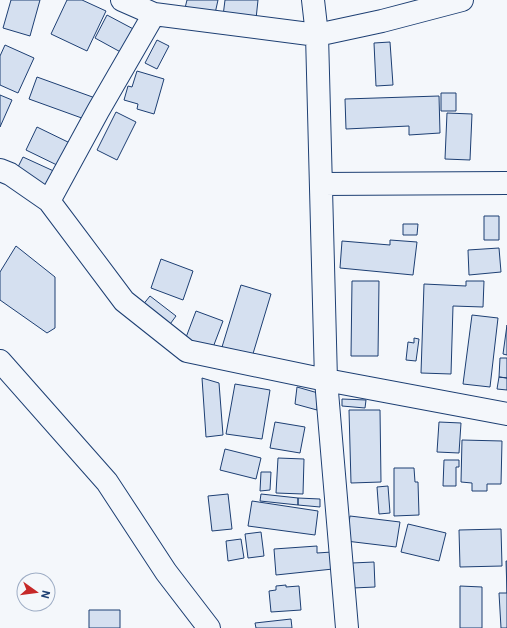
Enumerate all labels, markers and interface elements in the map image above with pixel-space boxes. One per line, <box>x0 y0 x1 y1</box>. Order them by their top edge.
north arrow <box>16 572 56 612</box>
text: N <box>38 589 52 600</box>

